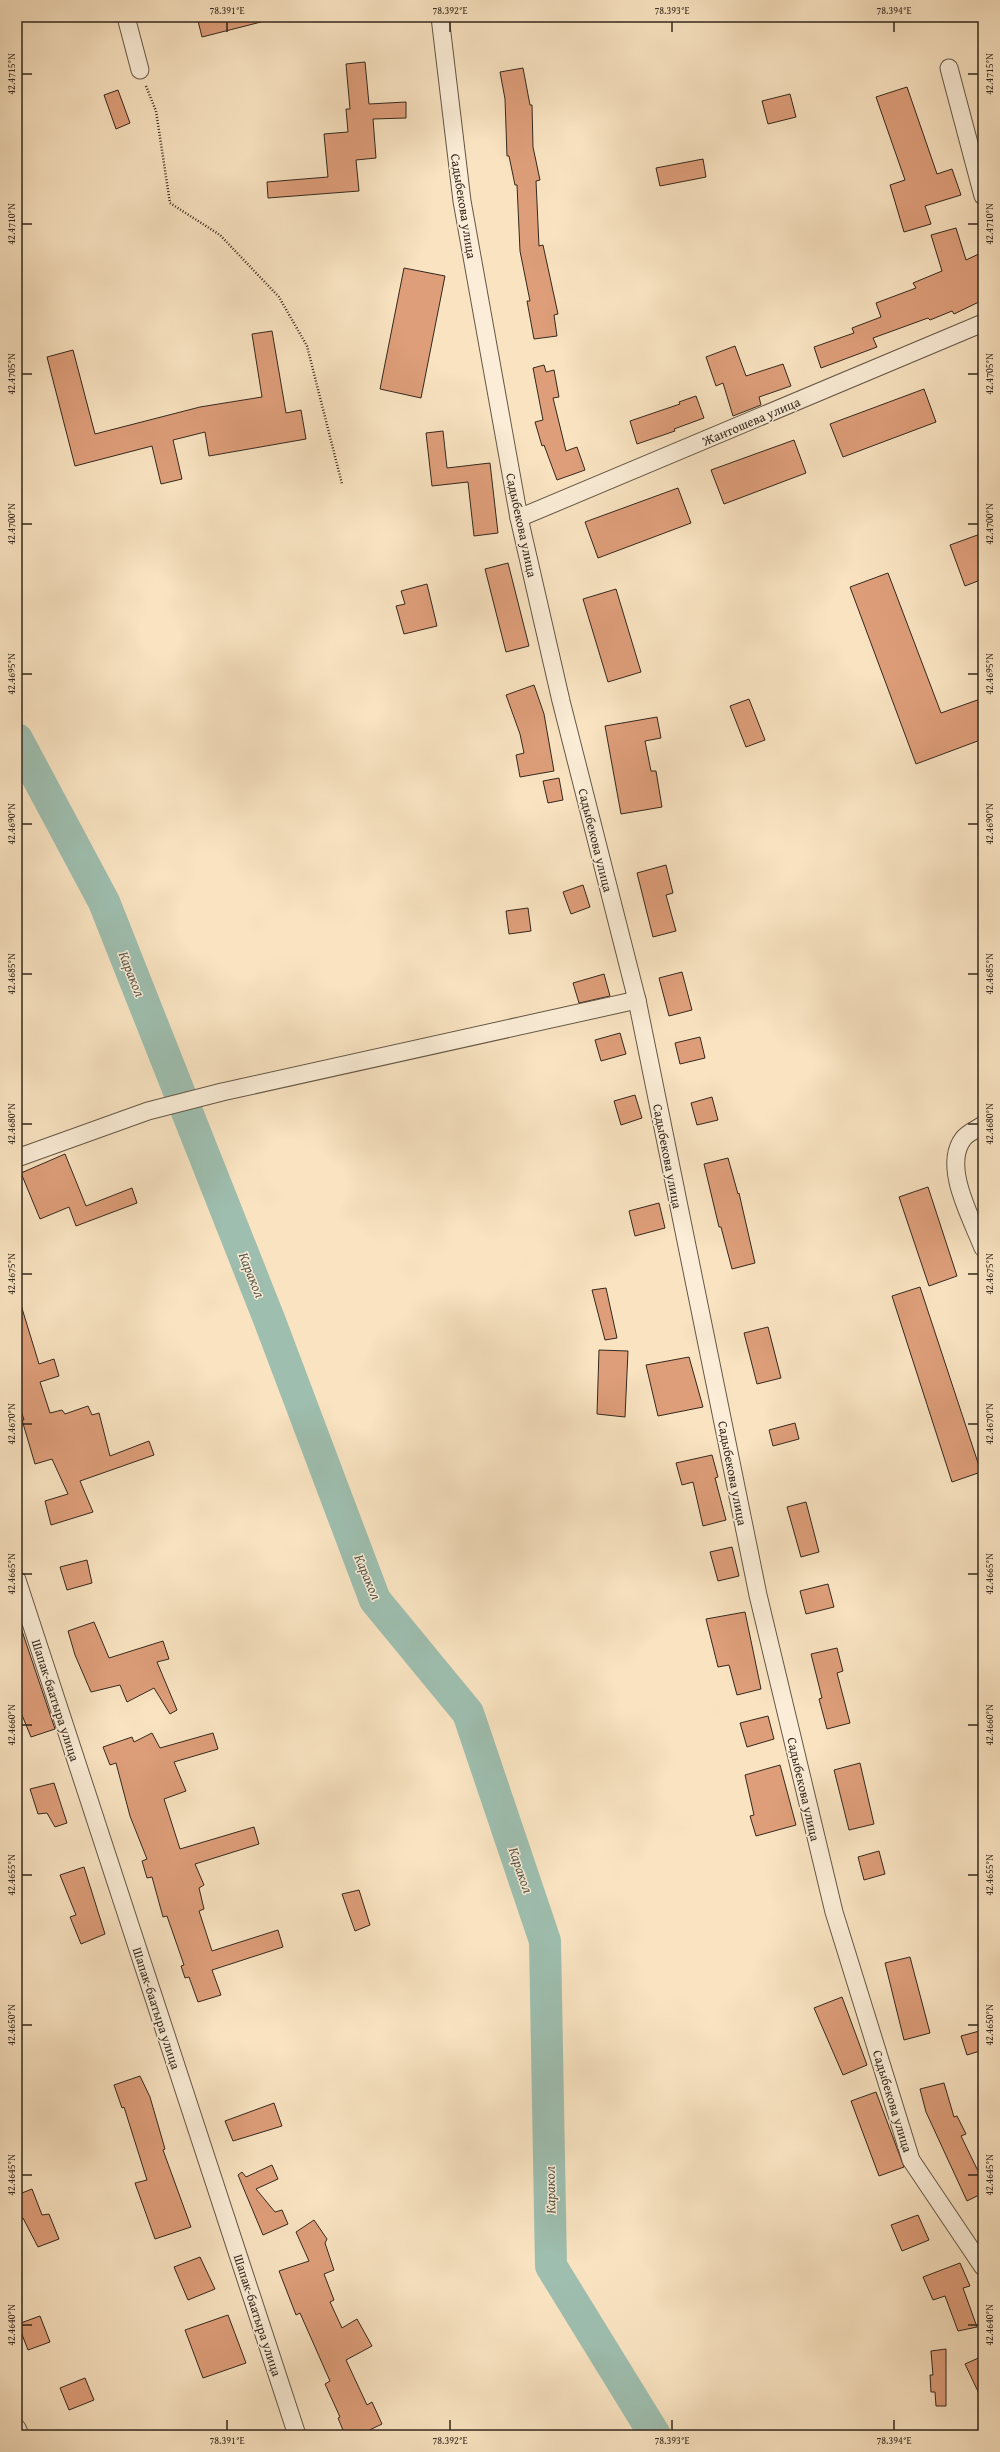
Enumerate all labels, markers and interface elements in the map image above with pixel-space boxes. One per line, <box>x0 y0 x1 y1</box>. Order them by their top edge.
text: 78.391°E <box>209 3 245 18</box>
text: 78.392°E <box>432 3 468 18</box>
text: 78.393°E <box>654 3 690 18</box>
text: 78.394°E <box>876 3 912 18</box>
text: 42.4715°N <box>4 53 19 95</box>
text: 42.4715°N <box>982 53 997 95</box>
street label: Садыбекова улица <box>446 152 481 261</box>
text: 42.4710°N <box>4 203 19 245</box>
text: 42.4710°N <box>982 203 997 245</box>
text: 42.4705°N <box>4 353 19 395</box>
text: 42.4705°N <box>982 353 997 395</box>
street label: Жантошева улица <box>698 392 804 451</box>
street label: Садыбекова улица <box>501 471 542 580</box>
text: 42.4700°N <box>4 503 19 545</box>
text: 42.4700°N <box>982 503 997 545</box>
text: 42.4695°N <box>4 653 19 695</box>
text: 42.4695°N <box>982 653 997 695</box>
street label: Садыбекова улица <box>573 786 618 895</box>
text: 42.4690°N <box>4 803 19 845</box>
text: 42.4690°N <box>982 803 997 845</box>
water label: Каракол <box>114 948 150 1001</box>
text: 42.4685°N <box>4 953 19 995</box>
text: 42.4685°N <box>982 953 997 995</box>
street label: Садыбекова улица <box>648 1102 687 1211</box>
text: 42.4680°N <box>4 1103 19 1145</box>
text: 42.4680°N <box>982 1103 997 1145</box>
water label: Каракол <box>234 1249 270 1302</box>
text: 42.4675°N <box>4 1253 19 1295</box>
text: 42.4675°N <box>982 1253 997 1295</box>
text: 42.4670°N <box>4 1403 19 1445</box>
text: 42.4670°N <box>982 1403 997 1445</box>
street label: Садыбекова улица <box>713 1419 752 1528</box>
water label: Каракол <box>350 1551 387 1604</box>
text: 42.4665°N <box>4 1553 19 1595</box>
text: 42.4665°N <box>982 1553 997 1595</box>
street label: Шапак-баатыра улица <box>27 1637 84 1764</box>
text: 42.4660°N <box>4 1704 19 1746</box>
text: 42.4660°N <box>982 1704 997 1746</box>
street label: Садыбекова улица <box>782 1735 825 1844</box>
water label: Каракол <box>504 1844 538 1896</box>
text: 42.4655°N <box>4 1854 19 1896</box>
text: 42.4655°N <box>982 1854 997 1896</box>
street label: Шапак-баатыра улица <box>128 1945 185 2072</box>
text: 42.4650°N <box>4 2004 19 2046</box>
text: 42.4650°N <box>982 2004 997 2046</box>
street label: Садыбекова улица <box>868 2048 917 2155</box>
text: 42.4645°N <box>4 2154 19 2196</box>
text: 42.4645°N <box>982 2154 997 2196</box>
water label: Каракол <box>540 2165 560 2214</box>
street label: Шапак-баатыра улица <box>229 2252 286 2379</box>
text: 42.4640°N <box>4 2304 19 2346</box>
text: 42.4640°N <box>982 2304 997 2346</box>
text: 78.391°E <box>209 2433 245 2448</box>
text: 78.392°E <box>432 2433 468 2448</box>
text: 78.393°E <box>654 2433 690 2448</box>
text: 78.394°E <box>876 2433 912 2448</box>

